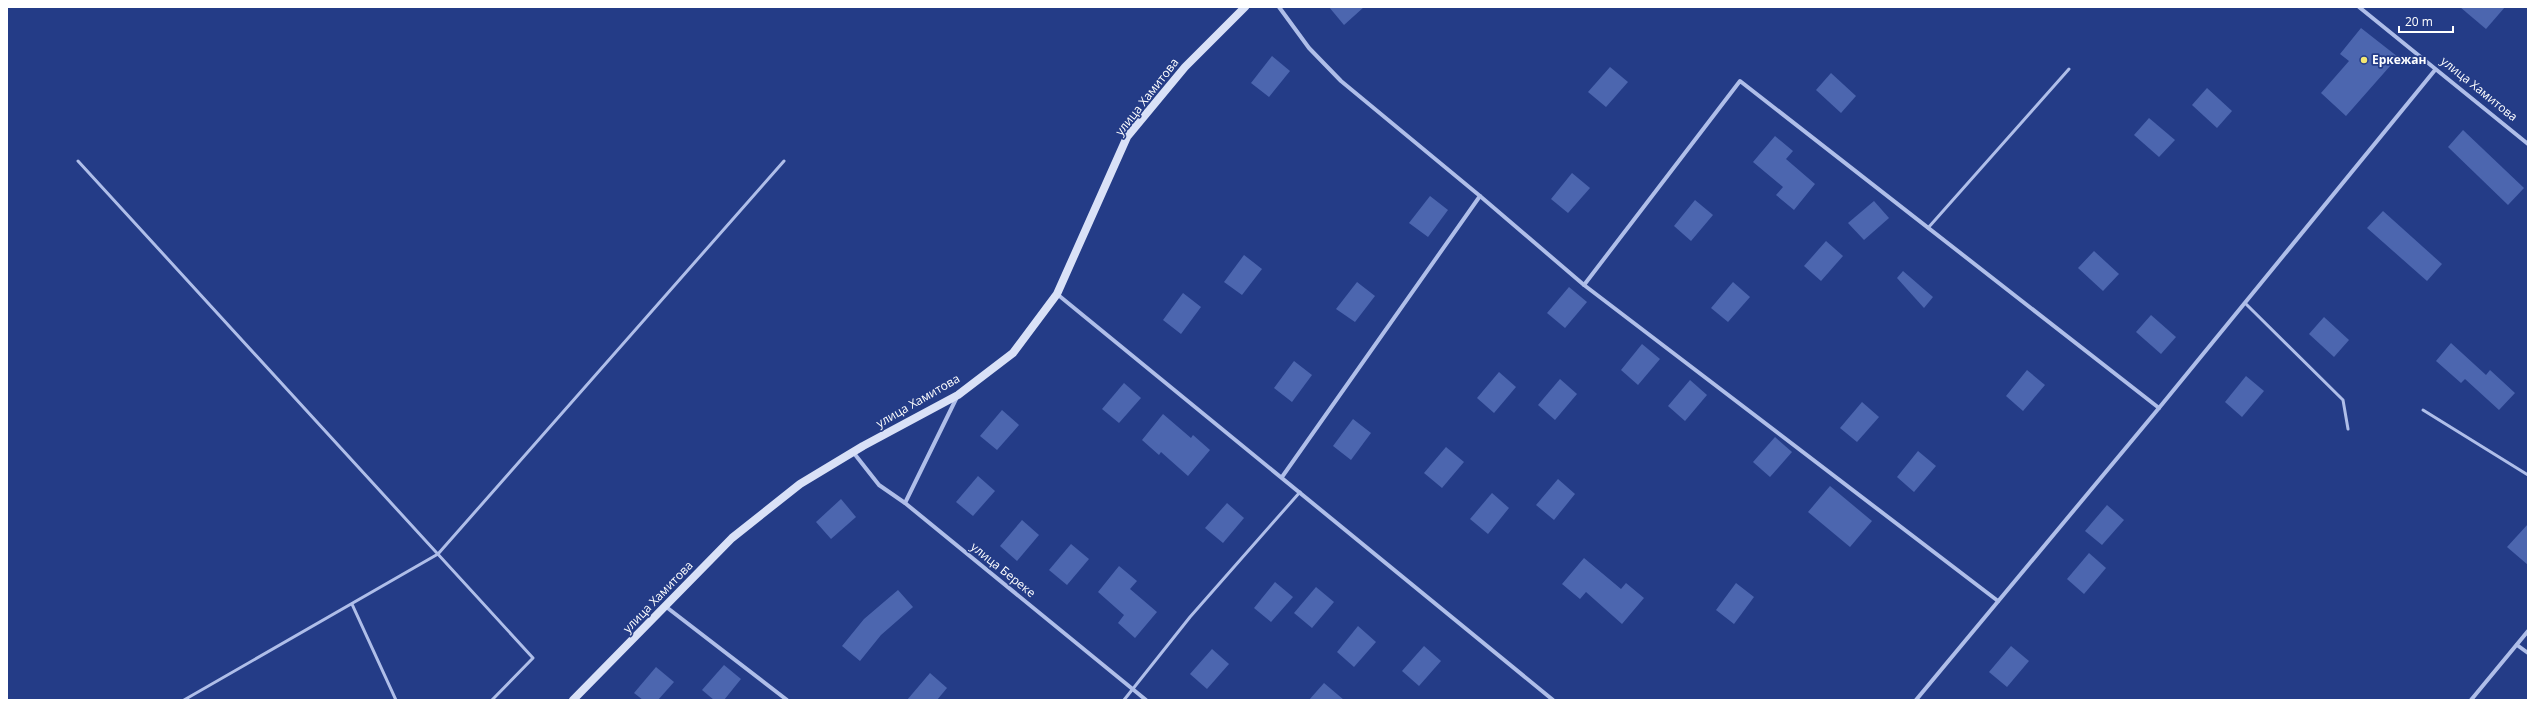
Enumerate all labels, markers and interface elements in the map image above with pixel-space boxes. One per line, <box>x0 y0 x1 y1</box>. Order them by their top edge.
scale bar <box>2399 8 2453 34</box>
text: 20 m <box>2405 13 2433 30</box>
place label: Еркежан <box>2372 51 2427 68</box>
street label: улица Хамитова <box>2437 52 2521 125</box>
street label: улица Хамитова <box>1111 54 1182 139</box>
marker: Еркежан <box>2359 55 2369 65</box>
street label: улица Хамитова <box>873 370 963 431</box>
street label: улица Береке <box>967 538 1040 601</box>
street label: улица Хамитова <box>619 557 696 636</box>

